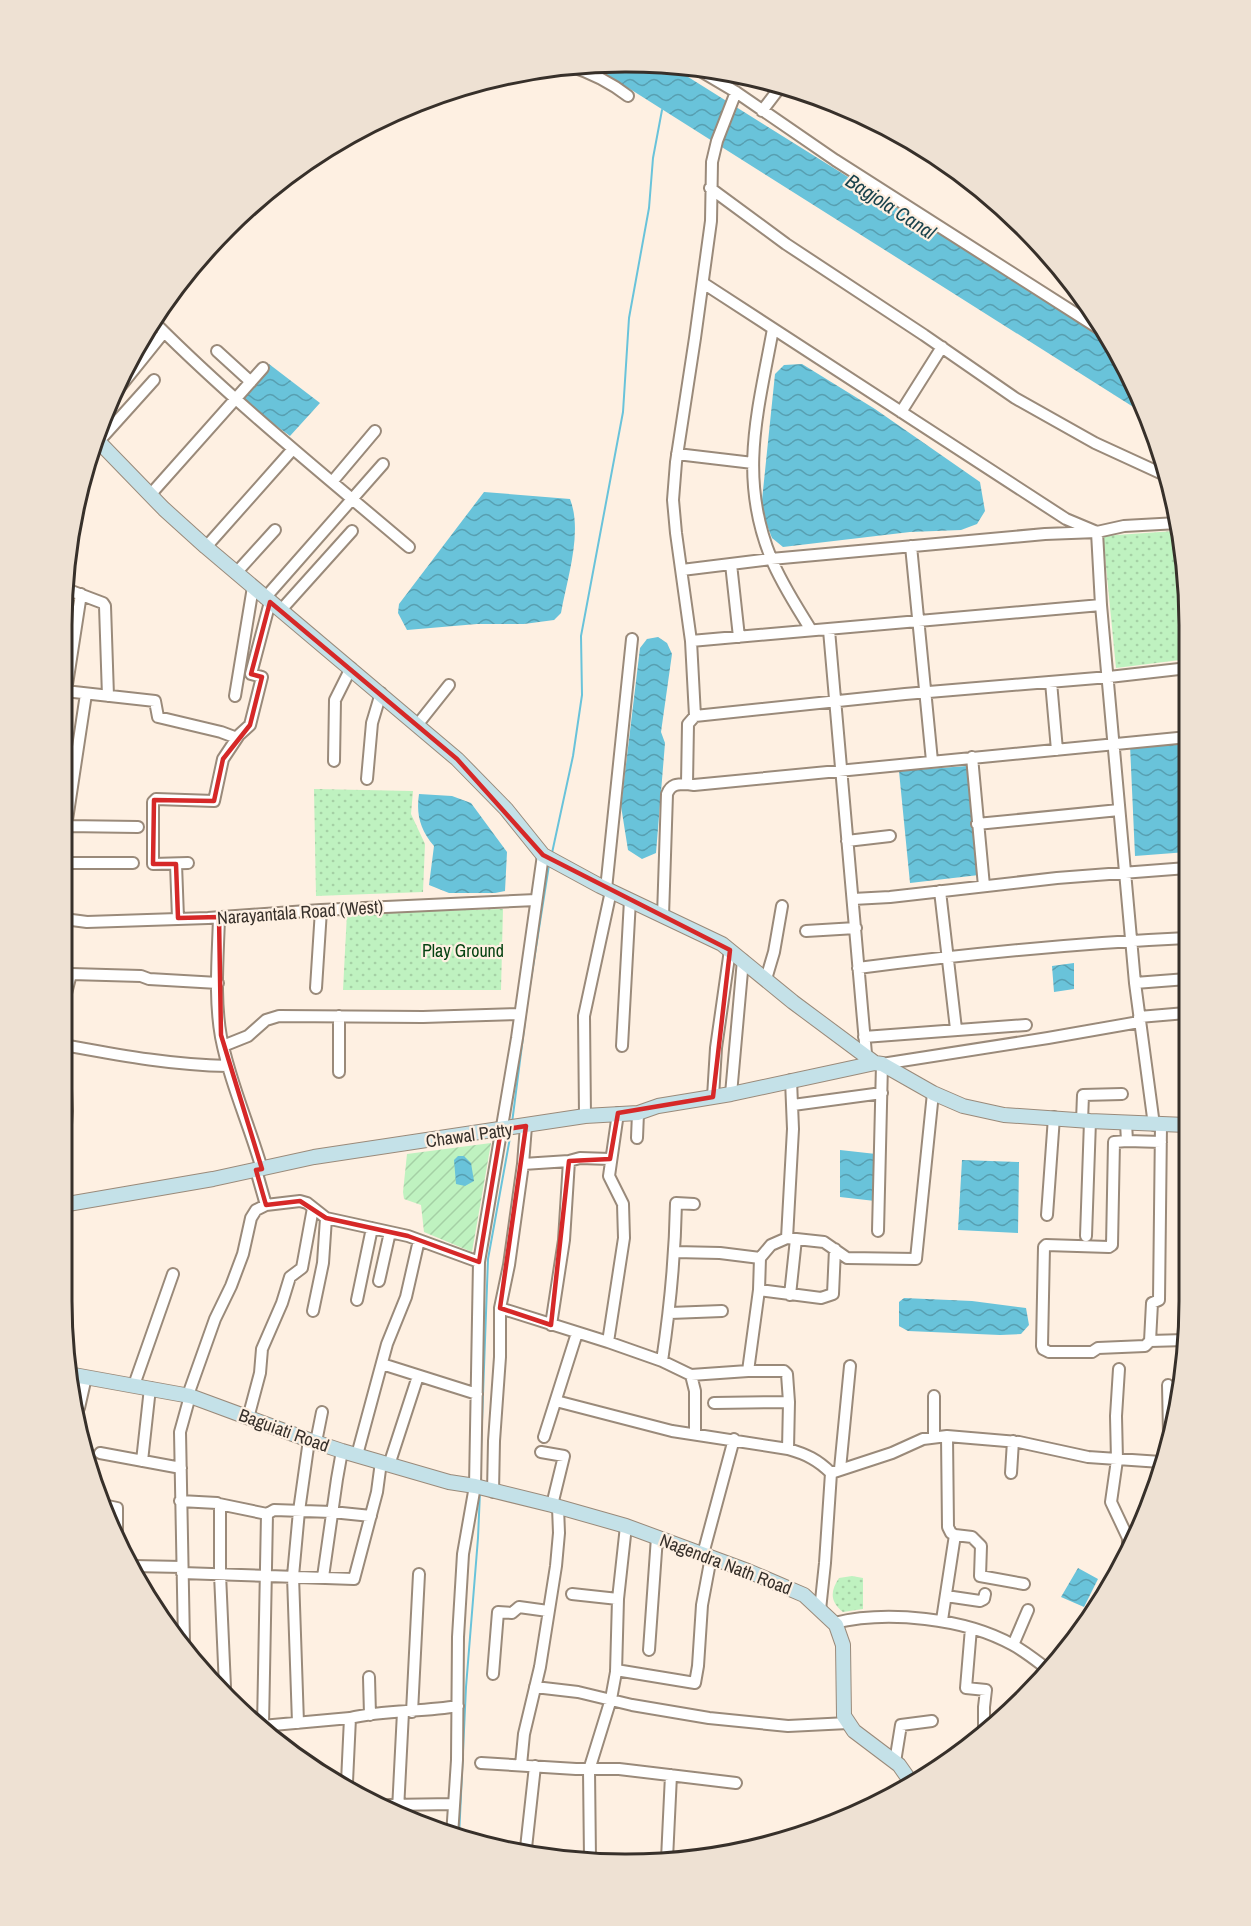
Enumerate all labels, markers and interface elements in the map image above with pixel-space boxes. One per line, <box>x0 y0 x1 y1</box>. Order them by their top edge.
water label: Bagjola Canal <box>841 167 941 245</box>
street label: Narayantala Road (West) <box>216 894 384 930</box>
park label: Play Ground <box>422 938 504 963</box>
street label: Chawal Patty <box>424 1116 514 1153</box>
street label: Baguiati Road <box>235 1402 333 1458</box>
street label: Nagendra Nath Road <box>656 1527 796 1601</box>

